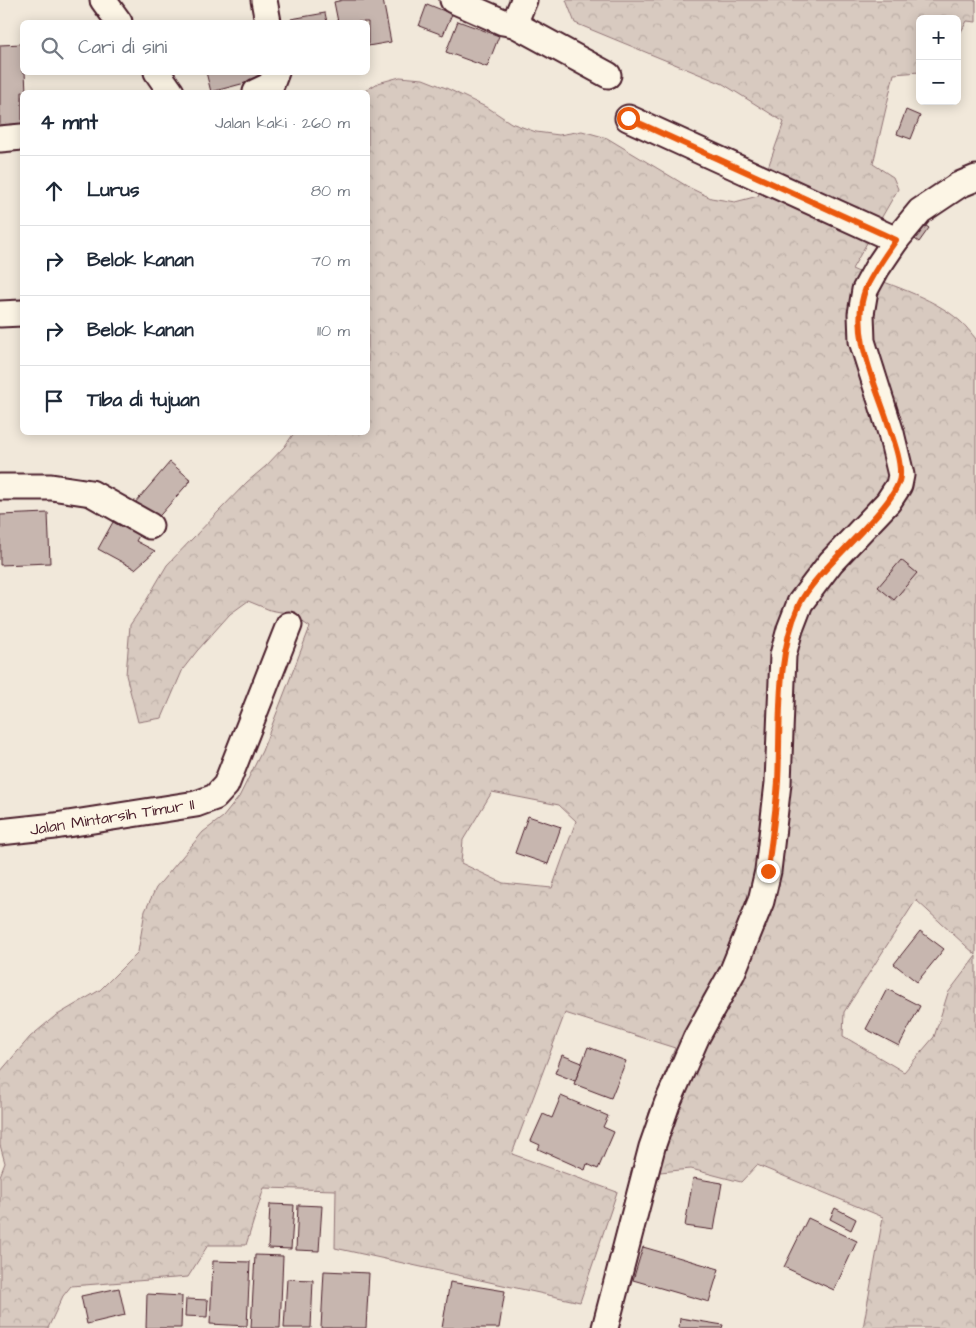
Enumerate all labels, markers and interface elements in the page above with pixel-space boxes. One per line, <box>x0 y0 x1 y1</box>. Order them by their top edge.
map controls <box>916 15 961 105</box>
button: + <box>916 15 961 60</box>
search box <box>20 20 370 75</box>
icon: search <box>38 34 66 62</box>
text: Cari di sini <box>78 34 167 61</box>
button: − <box>916 60 961 105</box>
route start <box>617 107 640 130</box>
text: 4 mnt <box>40 108 98 137</box>
text: Jalan kaki · 260 m <box>215 112 350 134</box>
icon: ahead <box>40 177 68 205</box>
text: Lurus <box>87 177 139 204</box>
text: 80 m <box>311 180 350 202</box>
icon: right <box>40 247 68 275</box>
text: Belok kanan <box>87 247 194 274</box>
text: 70 m <box>311 250 350 272</box>
icon: right <box>40 317 68 345</box>
text: Belok kanan <box>87 317 194 344</box>
text: 110 m <box>317 320 350 342</box>
icon: arrive <box>40 387 68 415</box>
text: Tiba di tujuan <box>87 387 199 414</box>
street label: Jalan Mintarsih Timur II <box>28 793 196 841</box>
route end <box>757 860 780 883</box>

